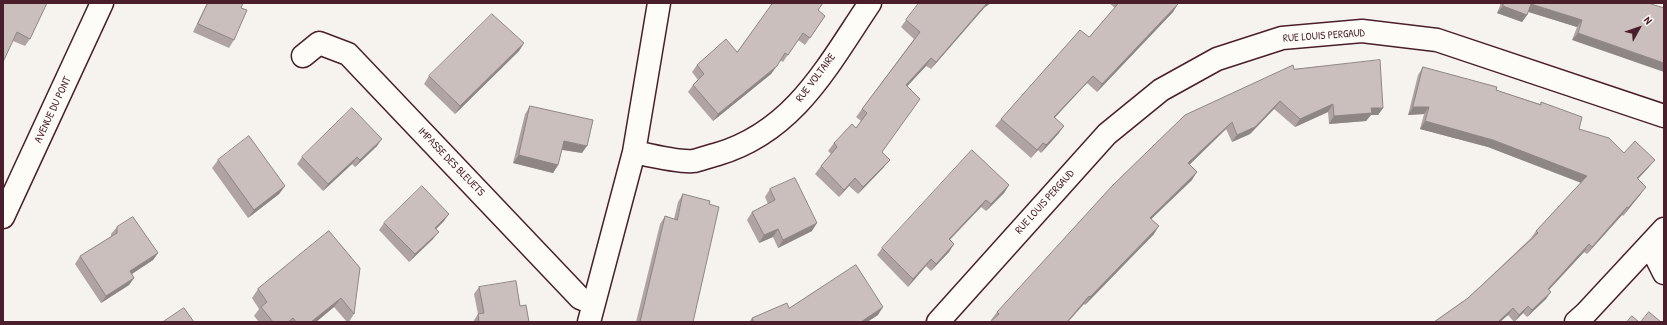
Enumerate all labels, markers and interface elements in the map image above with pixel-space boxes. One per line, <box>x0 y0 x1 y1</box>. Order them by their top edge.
north arrow <box>1619 8 1659 48</box>
text: N <box>1641 14 1655 27</box>
street label: RUE LOUIS PERGAUD <box>1283 27 1365 45</box>
street label: RUE VOLTAIRE <box>793 51 839 105</box>
street label: AVENUE DU PONT <box>32 75 74 145</box>
street label: IMPASSE DES BLEUETS <box>415 125 487 199</box>
street label: RUE LOUIS PERGAUD <box>1013 167 1077 237</box>

